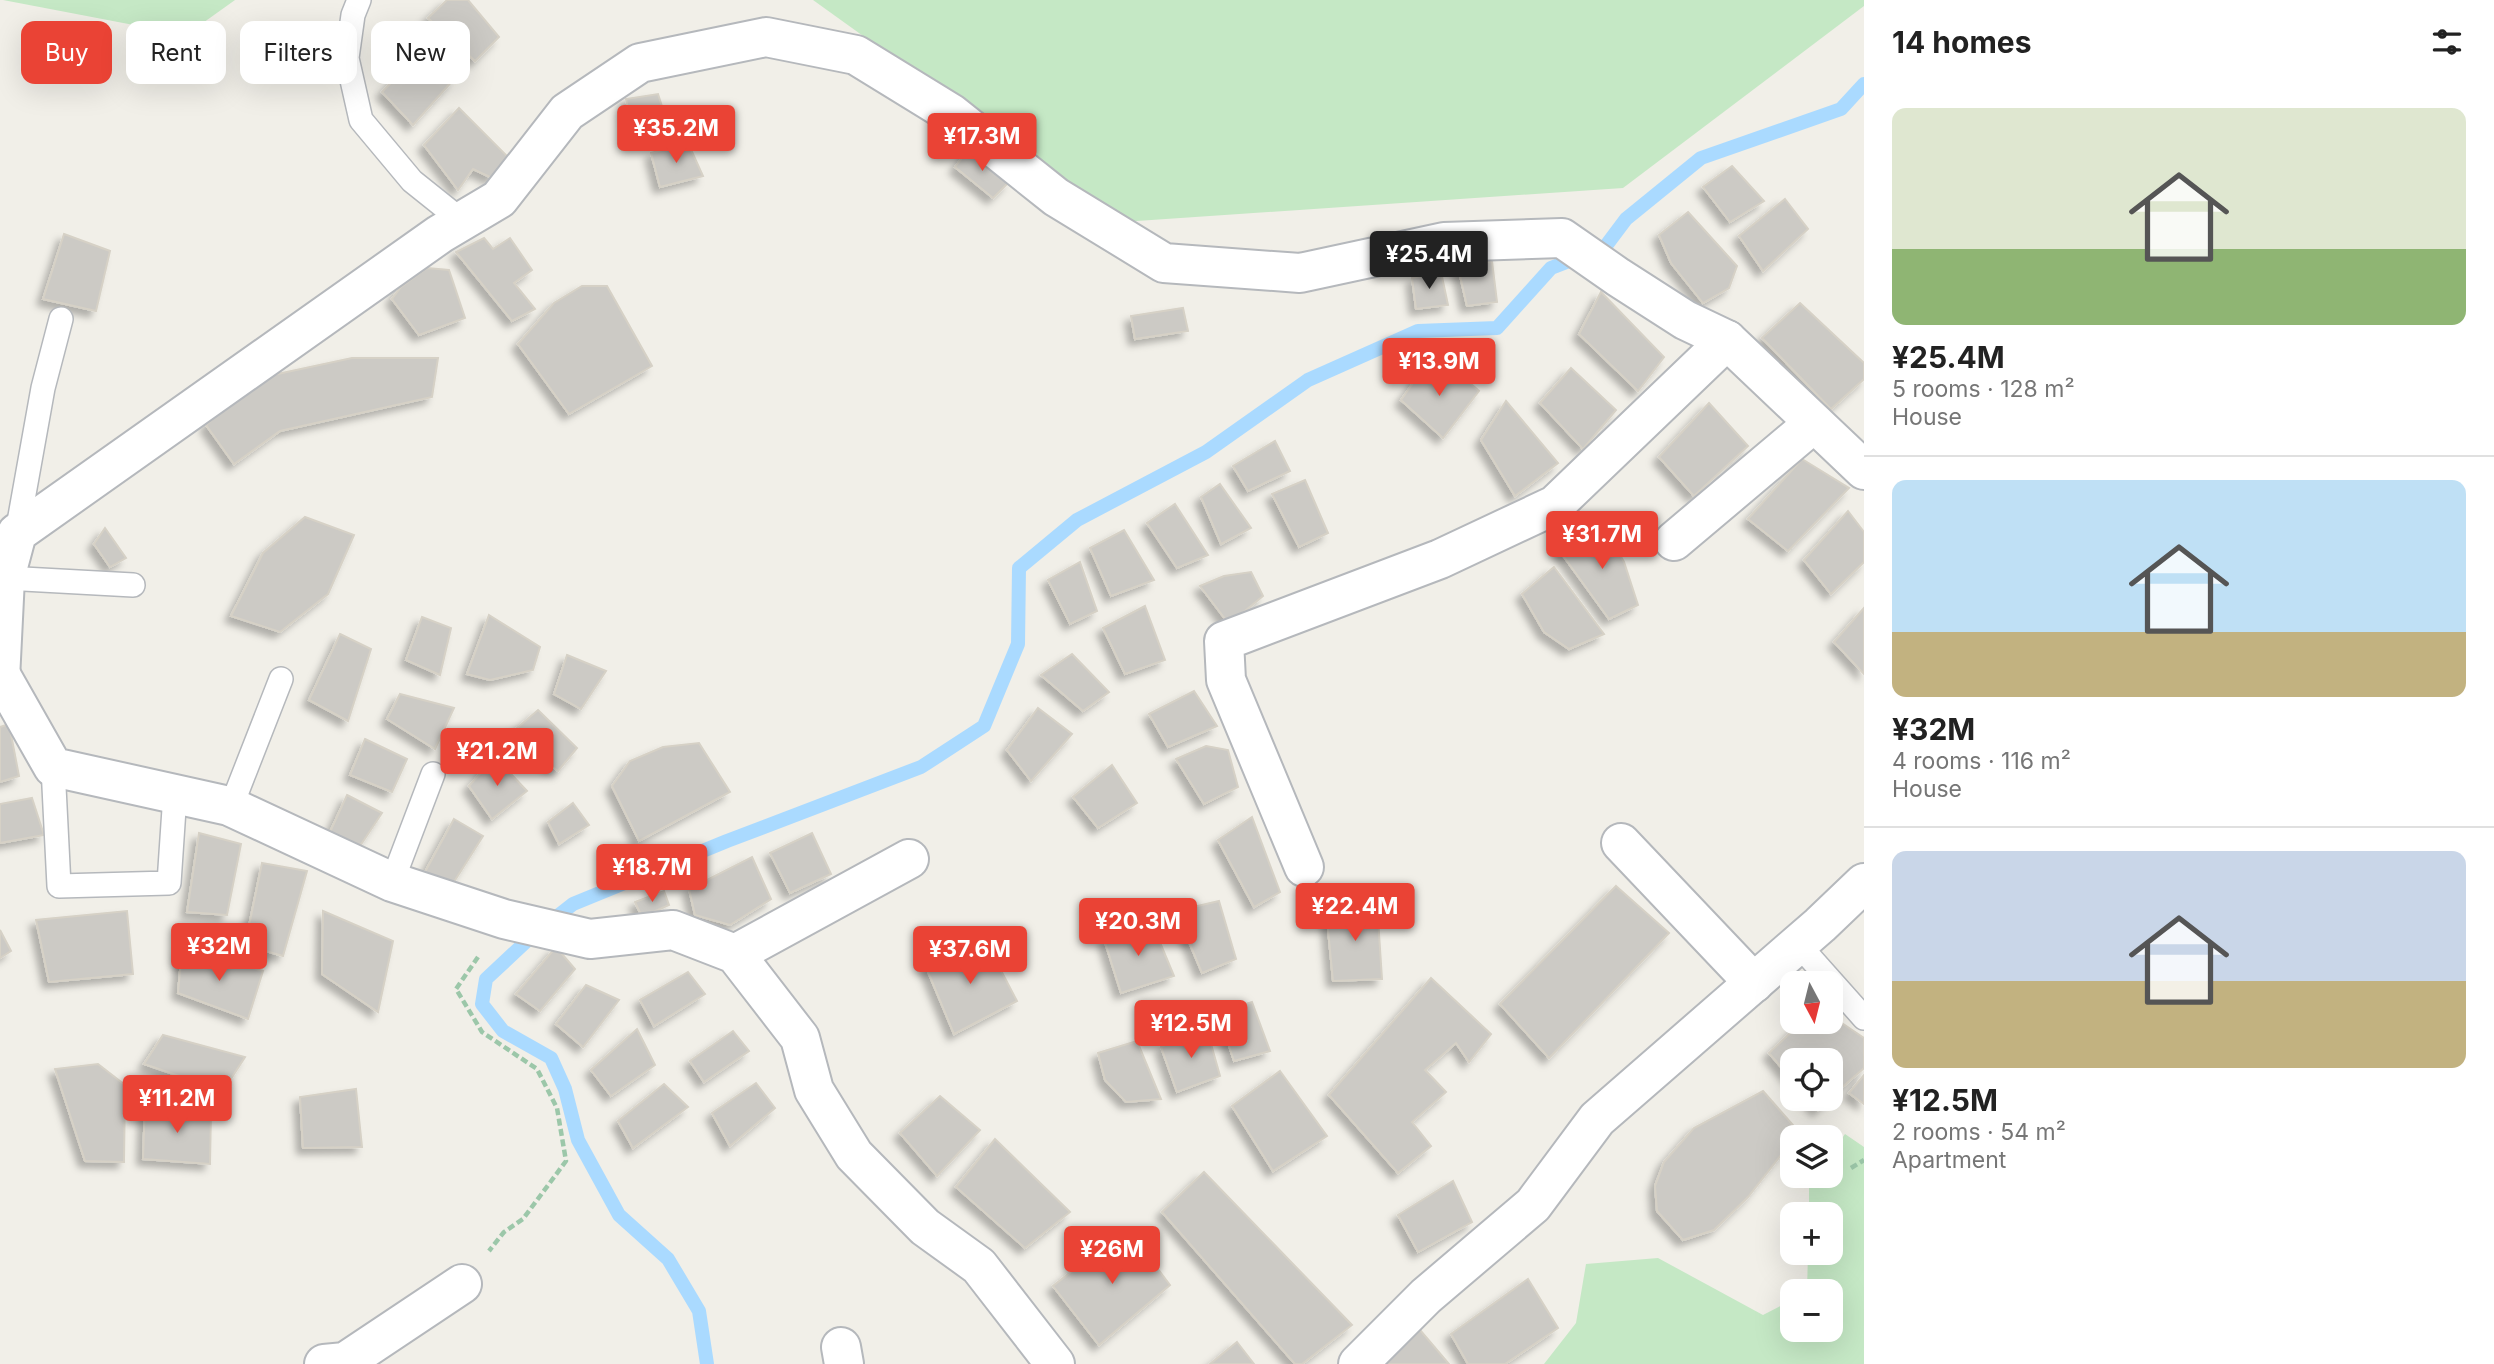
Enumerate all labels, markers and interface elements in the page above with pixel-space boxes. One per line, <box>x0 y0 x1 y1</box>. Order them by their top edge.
chip: Buy <box>21 21 112 84</box>
chip: Rent <box>126 21 226 84</box>
chip: Filters <box>240 21 357 84</box>
chip: New <box>371 21 470 84</box>
icon: filters <box>2428 23 2466 61</box>
text: 14 homes <box>1892 24 2031 60</box>
pin: ¥35.2M <box>619 106 733 165</box>
text: ¥35.2M <box>633 114 719 142</box>
pin: ¥17.3M <box>925 114 1039 173</box>
text: ¥17.3M <box>944 122 1020 150</box>
icon: home <box>2116 154 2242 280</box>
pin: ¥25.4M <box>1372 232 1486 291</box>
text: ¥25.4M <box>1386 240 1472 268</box>
pin: ¥13.9M <box>1382 338 1496 398</box>
text: ¥25.4M <box>1892 339 2005 375</box>
text: ¥13.9M <box>1398 347 1480 375</box>
text: 5 rooms · 128 m² <box>1892 375 2075 403</box>
text: House <box>1892 403 1962 431</box>
pin: ¥31.7M <box>1545 512 1659 571</box>
text: ¥31.7M <box>1562 520 1642 548</box>
icon: home <box>2116 526 2242 652</box>
text: ¥32M <box>1892 711 1975 747</box>
pin: ¥21.2M <box>440 728 554 788</box>
text: ¥21.2M <box>456 737 538 765</box>
text: 4 rooms · 116 m² <box>1892 747 2071 775</box>
text: House <box>1892 775 1962 803</box>
pin: ¥18.7M <box>595 844 709 904</box>
text: ¥18.7M <box>612 853 692 881</box>
pin: ¥22.4M <box>1298 884 1412 943</box>
text: ¥22.4M <box>1312 892 1398 920</box>
icon: home <box>2116 897 2242 1023</box>
pin: ¥20.3M <box>1081 898 1195 958</box>
text: ¥20.3M <box>1095 907 1181 935</box>
pin: ¥32M <box>178 923 260 983</box>
pin: ¥37.6M <box>913 926 1027 986</box>
text: ¥32M <box>187 932 251 960</box>
text: ¥37.6M <box>929 935 1011 963</box>
north arrow <box>1780 971 1843 1034</box>
map controls <box>1780 971 1843 1342</box>
pin: ¥12.5M <box>1134 1000 1248 1060</box>
text: ¥12.5M <box>1150 1009 1232 1037</box>
button: locate <box>1780 1048 1843 1111</box>
pin: ¥11.2M <box>120 1076 234 1135</box>
text: ¥12.5M <box>1892 1082 1998 1118</box>
text: ¥11.2M <box>139 1084 215 1112</box>
text: 2 rooms · 54 m² <box>1892 1118 2066 1146</box>
button: layers <box>1780 1125 1843 1188</box>
text: Apartment <box>1892 1146 2006 1174</box>
button: + <box>1780 1202 1843 1265</box>
pin: ¥26M <box>1071 1226 1153 1286</box>
text: ¥26M <box>1080 1235 1144 1263</box>
button: − <box>1780 1279 1843 1342</box>

